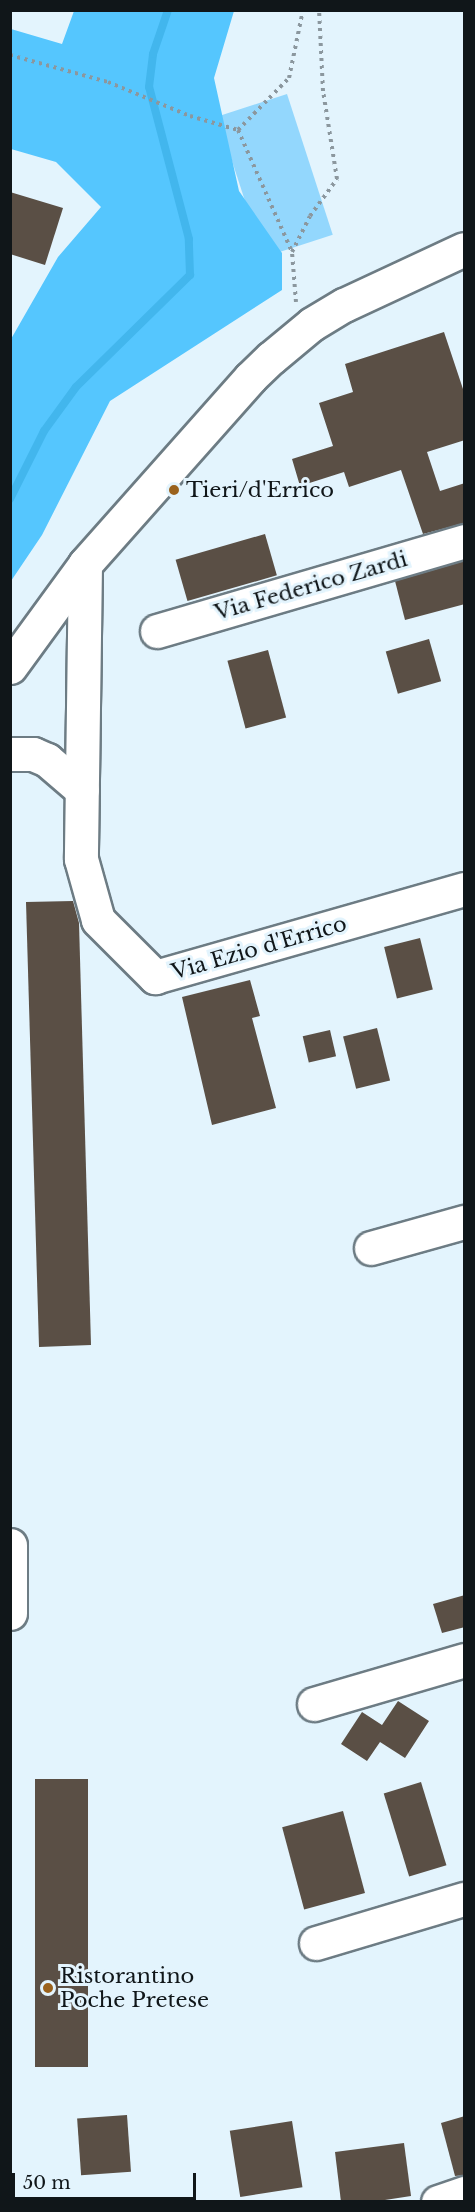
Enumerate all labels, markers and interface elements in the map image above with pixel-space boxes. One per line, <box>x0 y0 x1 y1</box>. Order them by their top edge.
place label: Tieri/d'Errico <box>186 477 334 503</box>
marker: Tieri/d'Errico <box>167 483 181 497</box>
street label: Via Federico Zardi <box>212 546 410 626</box>
street label: Via Ezio d'Errico <box>168 911 350 985</box>
place label: Ristorantino Poche Pretese <box>60 1963 209 2013</box>
marker: Ristorantino Poche Pretese <box>41 1981 55 1995</box>
scale bar <box>15 2161 200 2199</box>
text: 50 m <box>23 2172 71 2194</box>

